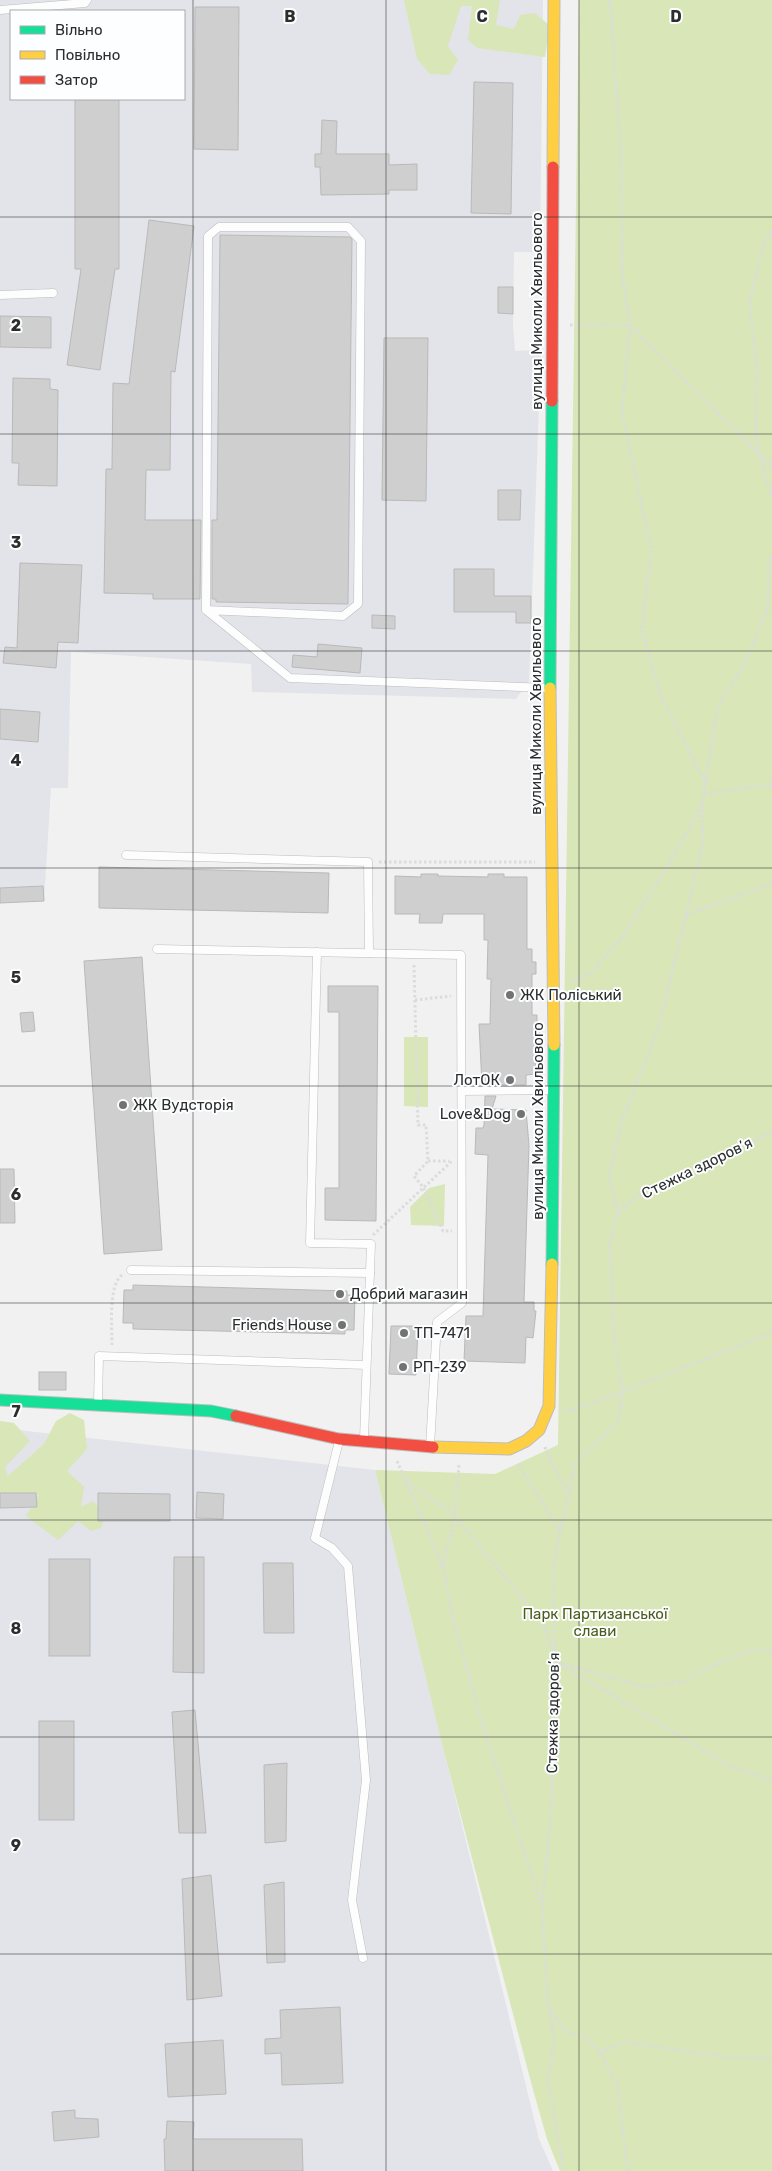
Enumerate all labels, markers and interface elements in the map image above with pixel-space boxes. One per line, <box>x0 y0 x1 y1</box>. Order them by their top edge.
text: B <box>284 7 296 26</box>
text: C <box>476 7 488 26</box>
text: D <box>670 7 682 26</box>
legend <box>10 10 185 100</box>
text: Вільно <box>55 21 103 39</box>
text: Повільно <box>55 46 120 64</box>
text: Затор <box>55 71 98 89</box>
street label: вулиця Миколи Хвильового <box>528 212 546 410</box>
text: 2 <box>11 316 21 335</box>
text: 3 <box>11 533 21 552</box>
street label: вулиця Миколи Хвильового <box>527 617 545 815</box>
text: 4 <box>11 751 22 770</box>
text: 5 <box>11 968 21 987</box>
place label: ЖК Поліський <box>520 986 622 1004</box>
marker: ЖК Поліський <box>504 989 516 1001</box>
street label: вулиця Миколи Хвильового <box>529 1022 547 1220</box>
place label: ЛотОК <box>453 1071 500 1089</box>
marker: ЛотОК <box>504 1074 516 1086</box>
place label: ЖК Вудсторія <box>133 1096 234 1114</box>
marker: ЖК Вудсторія <box>117 1099 129 1111</box>
place label: Love&Dog <box>440 1105 511 1123</box>
marker: Love&Dog <box>515 1108 527 1120</box>
street label: Стежка здоров’я <box>639 1133 755 1203</box>
text: 6 <box>11 1185 21 1204</box>
place label: Добрий магазин <box>350 1285 468 1303</box>
marker: Добрий магазин <box>334 1288 346 1300</box>
place label: Friends House <box>232 1316 332 1334</box>
marker: Friends House <box>336 1319 348 1331</box>
place label: ТП-7471 <box>414 1324 470 1342</box>
marker: ТП-7471 <box>398 1327 410 1339</box>
place label: РП-239 <box>413 1358 467 1376</box>
marker: РП-239 <box>397 1361 409 1373</box>
text: 7 <box>11 1402 21 1421</box>
park label: Парк Партизанської слави <box>522 1605 668 1640</box>
text: 8 <box>11 1619 22 1638</box>
street label: Стежка здоров’я <box>543 1652 563 1774</box>
text: 9 <box>11 1836 21 1855</box>

